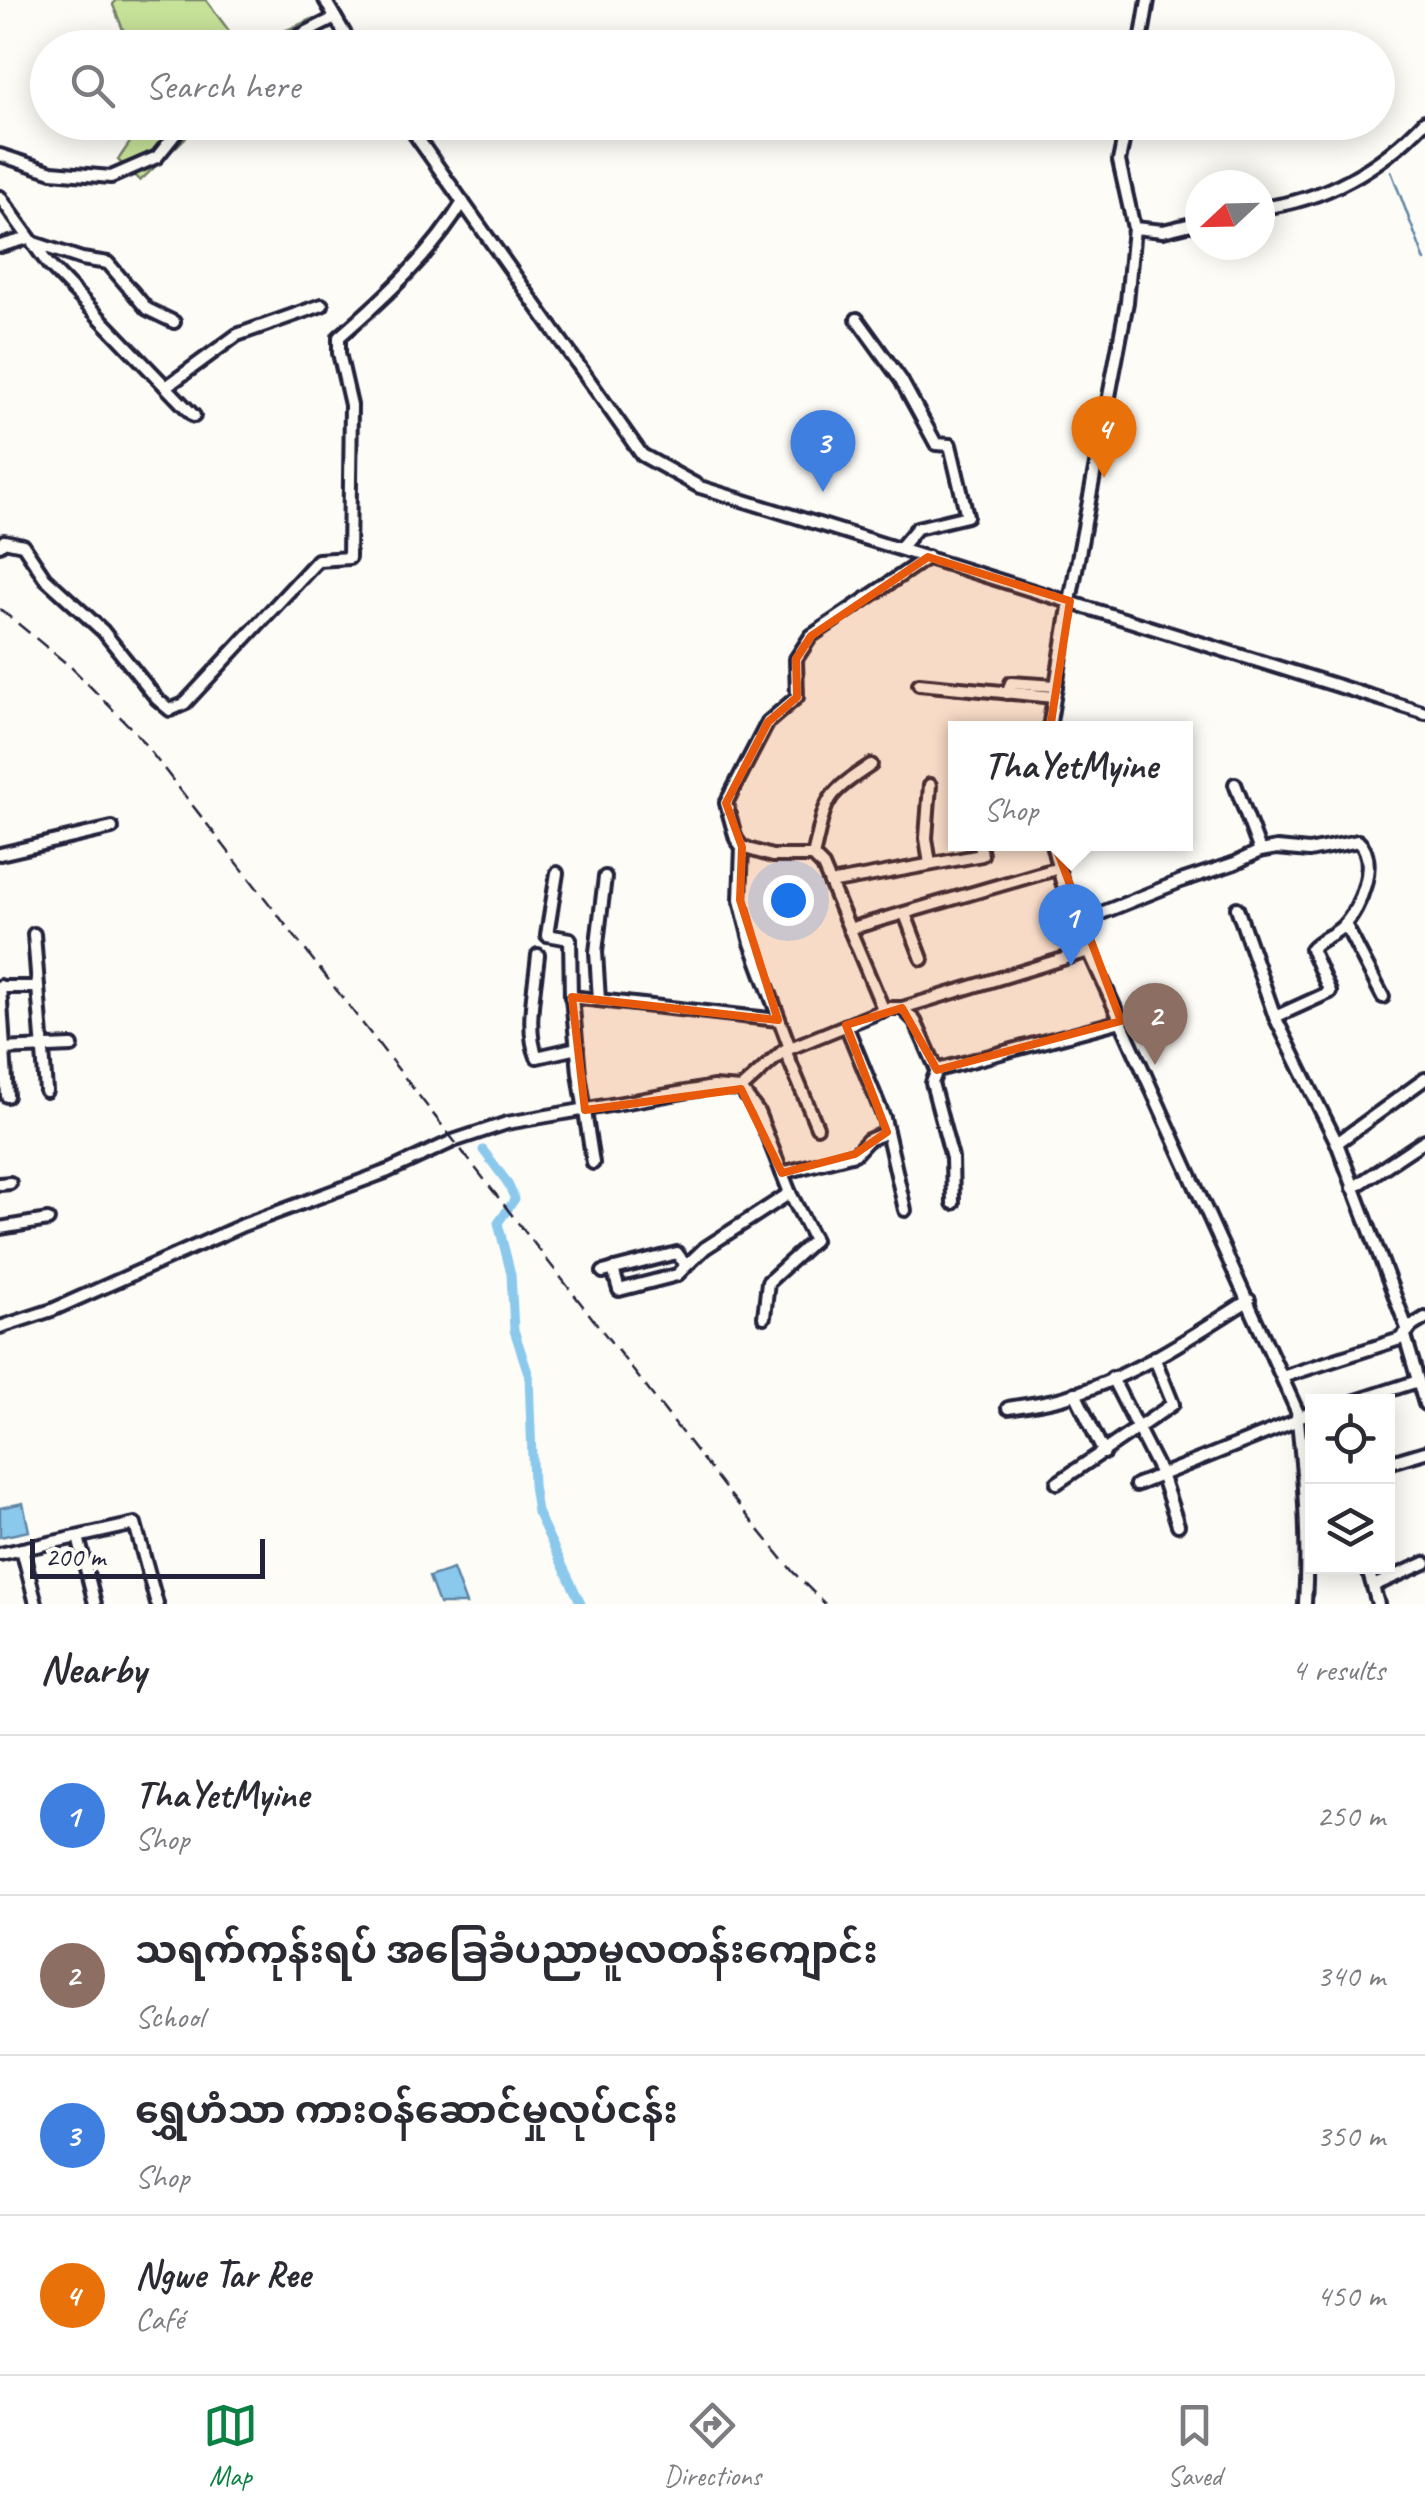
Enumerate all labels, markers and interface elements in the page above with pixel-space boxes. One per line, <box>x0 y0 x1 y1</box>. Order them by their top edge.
search box <box>30 30 1395 140</box>
icon: search <box>65 58 120 113</box>
text: Search here <box>145 62 300 109</box>
north arrow <box>1185 170 1275 260</box>
pin: 4 <box>1072 396 1136 478</box>
pin: 3 <box>790 410 856 492</box>
popup <box>948 721 1193 851</box>
text: ThaYetMyine <box>984 742 1157 789</box>
text: Shop <box>984 789 1038 830</box>
your location <box>763 875 814 926</box>
pin: 1 <box>1038 884 1104 966</box>
pin: 2 <box>1122 982 1188 1065</box>
map controls <box>1305 1394 1395 1574</box>
button: locate <box>1305 1394 1395 1484</box>
button: layers <box>1305 1484 1395 1574</box>
scale bar <box>30 1534 265 1578</box>
text: 200 m <box>45 1539 105 1574</box>
text: Nearby <box>40 1643 146 1696</box>
text: 4 results <box>1291 1649 1385 1690</box>
text: ThaYetMyine <box>135 1771 308 1818</box>
text: 1 <box>65 1795 80 1836</box>
text: 250 m <box>1316 1795 1385 1836</box>
text: Shop <box>135 1818 189 1859</box>
text: သရက်ကုန်းရပ် အခြေခံပညာမူလတန်းကျောင်း <box>135 1927 878 1974</box>
text: 2 <box>65 1955 80 1996</box>
text: 340 m <box>1316 1955 1385 1996</box>
text: School <box>135 1996 204 2037</box>
text: ရွှေဟံသာ ကားဝန်ဆောင်မှုလုပ်ငန်း <box>135 2087 678 2134</box>
text: 3 <box>65 2115 80 2156</box>
text: 350 m <box>1316 2115 1385 2156</box>
text: Shop <box>135 2156 189 2197</box>
text: Ngwe Tar Ree <box>135 2251 310 2298</box>
text: 4 <box>65 2275 80 2316</box>
text: 450 m <box>1316 2275 1385 2316</box>
text: Café <box>135 2298 184 2339</box>
tab: Map <box>203 2398 258 2493</box>
tab: Directions <box>664 2398 761 2493</box>
tab: Saved <box>1167 2398 1222 2493</box>

